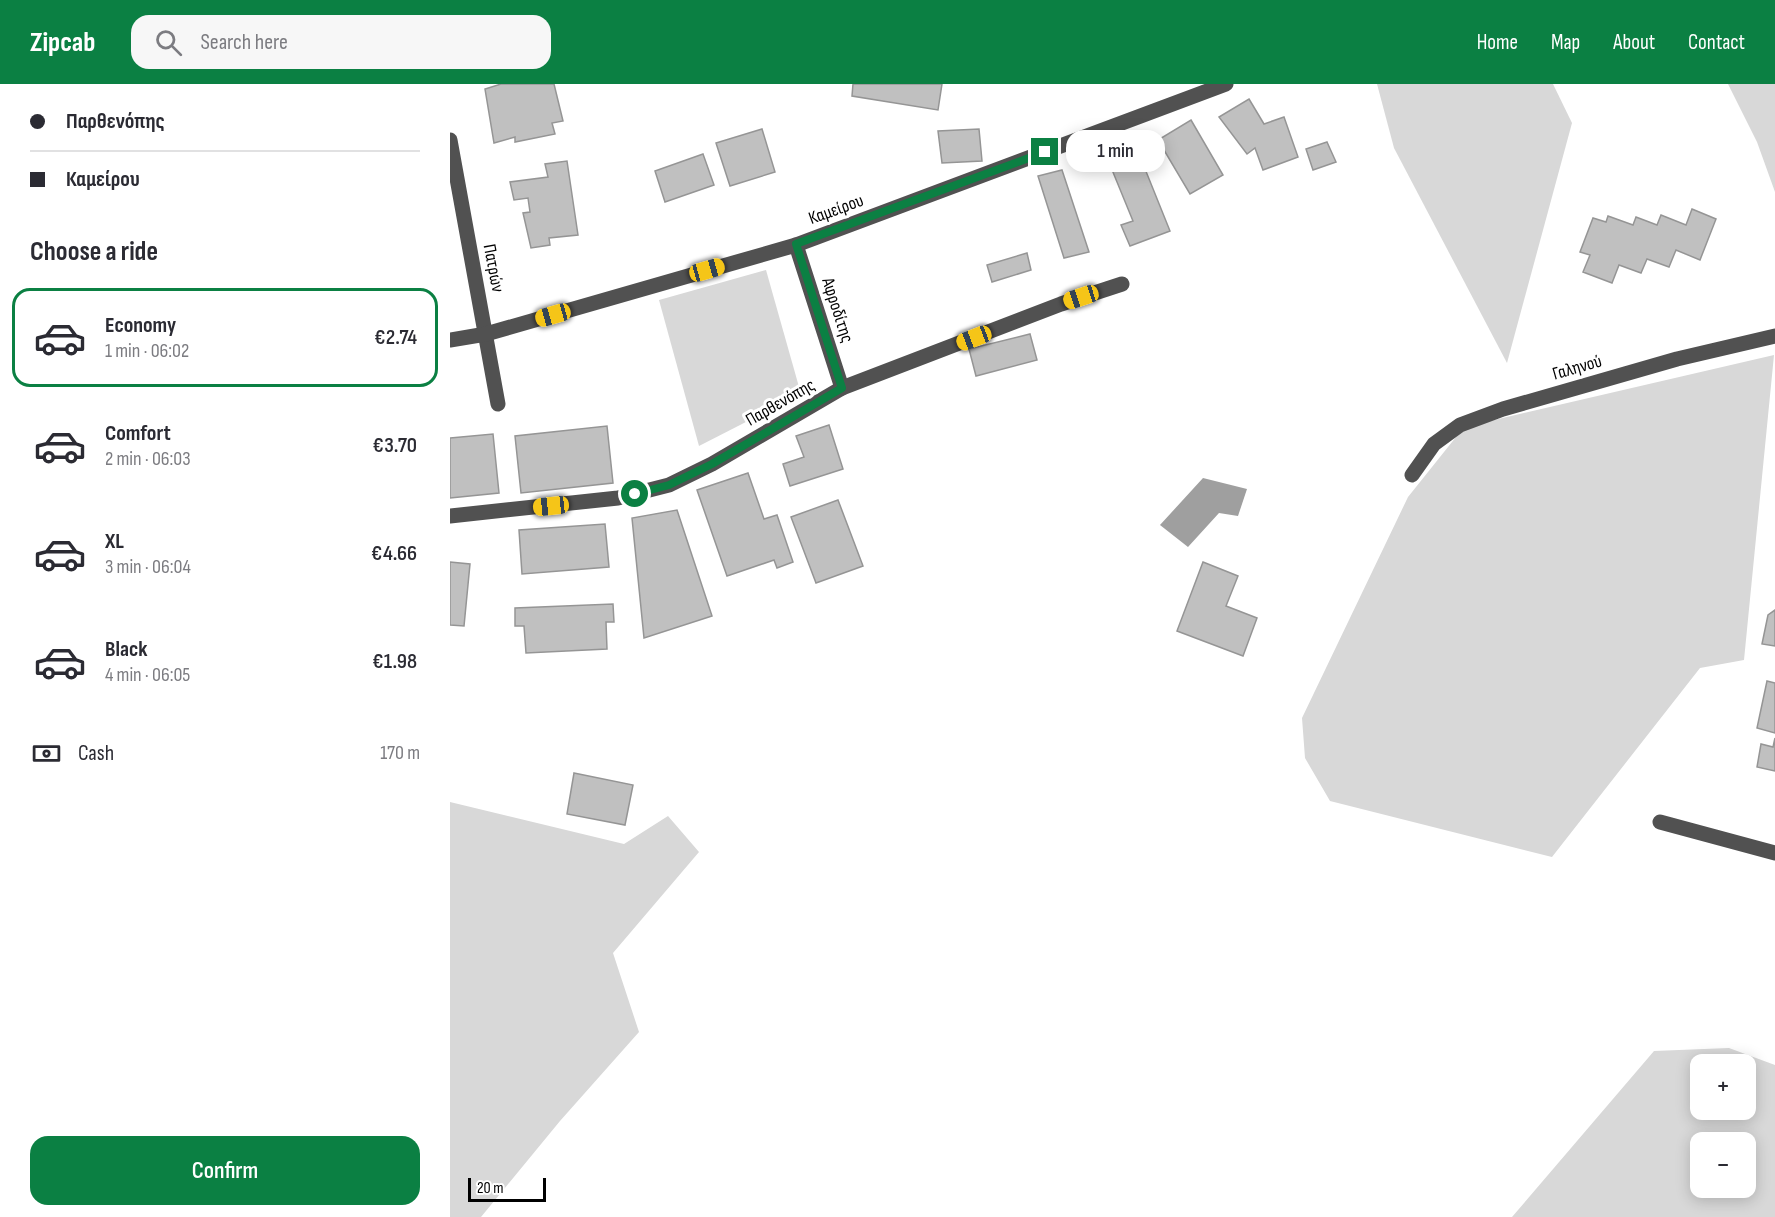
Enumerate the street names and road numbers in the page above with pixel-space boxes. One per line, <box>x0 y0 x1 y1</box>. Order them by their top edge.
street label: Καμείρου <box>806 190 866 229</box>
street label: Πατρών <box>479 242 508 294</box>
street label: Αφροδίτης <box>817 274 858 345</box>
street label: Γαληνού <box>1550 350 1604 384</box>
street label: Παρθενόπης <box>742 374 819 431</box>

